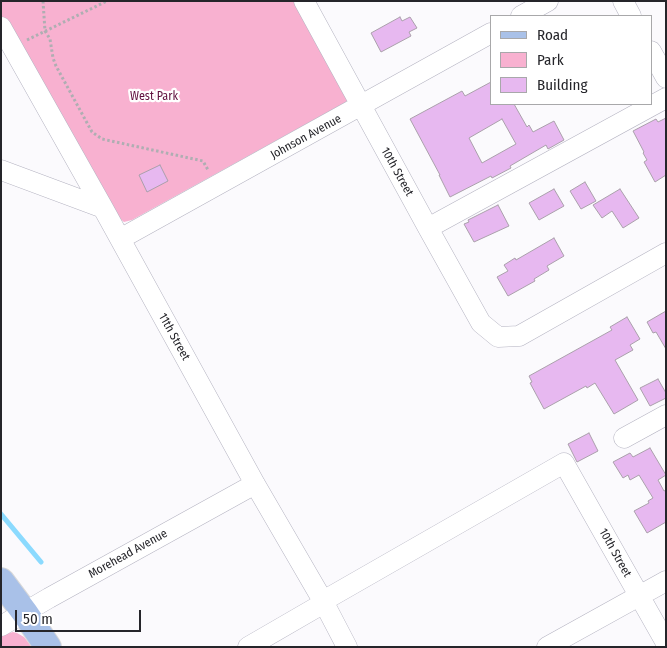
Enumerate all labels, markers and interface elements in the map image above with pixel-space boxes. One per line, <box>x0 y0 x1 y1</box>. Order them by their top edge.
legend <box>490 15 652 105</box>
text: Road <box>537 26 568 44</box>
text: Park <box>537 51 564 69</box>
text: Building <box>537 76 588 94</box>
park label: West Park <box>130 90 178 104</box>
street label: Johnson Avenue <box>268 112 344 162</box>
street label: 10th Street <box>378 145 416 199</box>
street label: 11th Street <box>155 311 193 363</box>
street label: Morehead Avenue <box>86 526 170 582</box>
street label: 10th Street <box>596 526 634 580</box>
scale bar <box>18 600 144 632</box>
text: 50 m <box>23 610 53 628</box>

